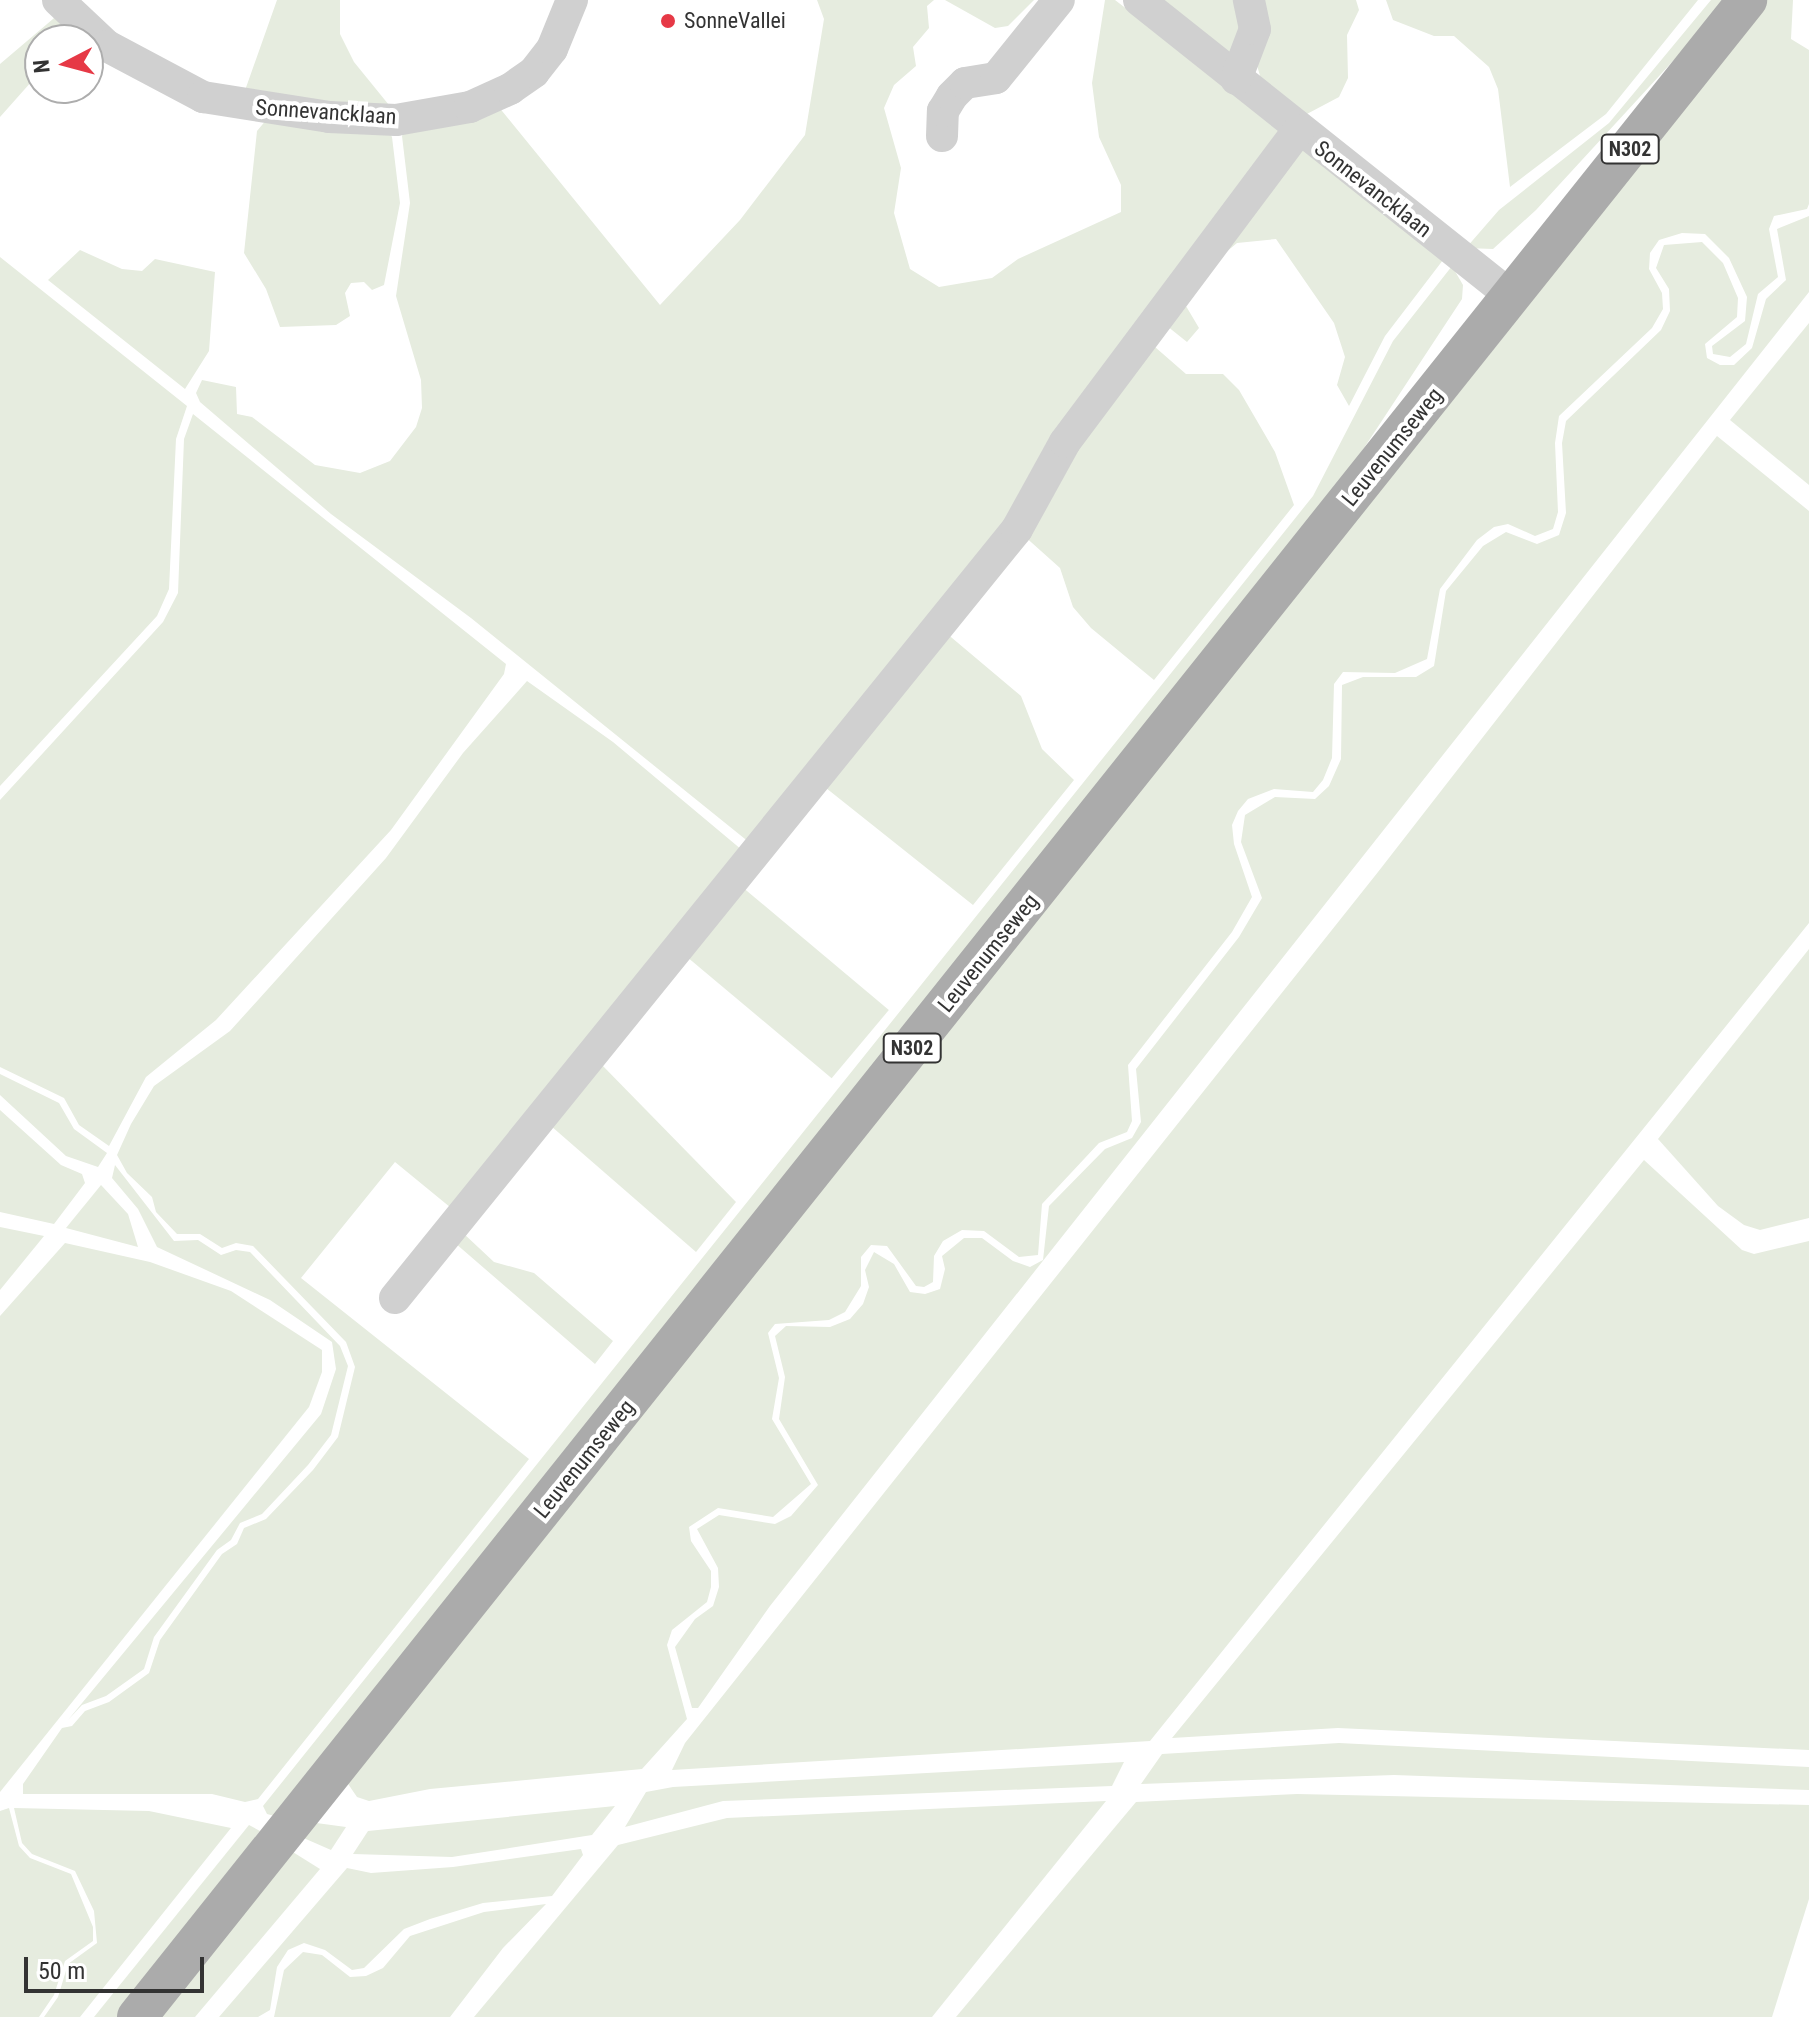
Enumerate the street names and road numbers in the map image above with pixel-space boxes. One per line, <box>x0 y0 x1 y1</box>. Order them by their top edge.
street label: Sonnevancklaan <box>255 94 397 130</box>
road number: N302 <box>1600 133 1660 165</box>
street label: Sonnevancklaan <box>1309 135 1437 243</box>
street label: Leuvenumseweg <box>1336 382 1448 512</box>
street label: Leuvenumseweg <box>932 888 1044 1018</box>
road number: N302 <box>882 1032 942 1064</box>
street label: Leuvenumseweg <box>528 1394 640 1524</box>

